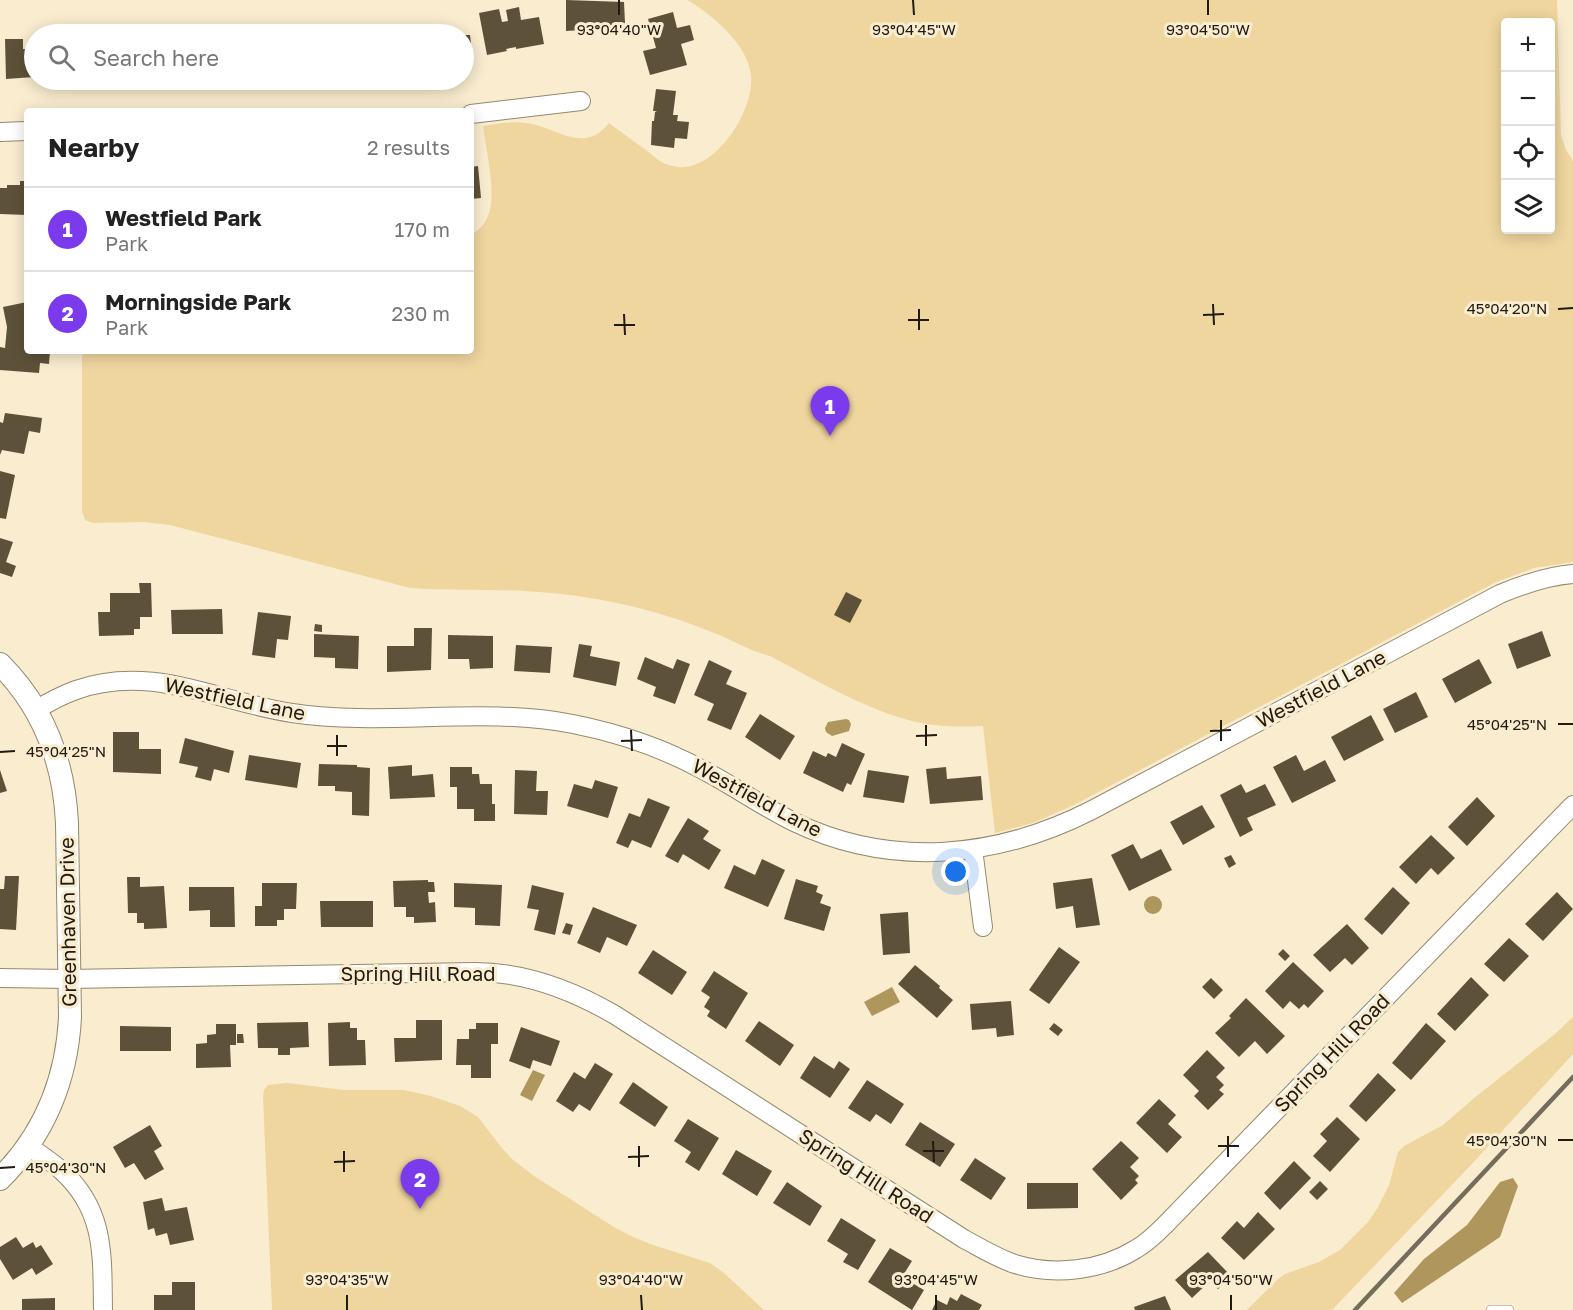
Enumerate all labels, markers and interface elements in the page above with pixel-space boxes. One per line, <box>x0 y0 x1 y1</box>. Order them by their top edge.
map controls <box>1501 18 1555 234</box>
button: + <box>1501 18 1555 72</box>
text: 93°04'40"W <box>577 20 661 38</box>
text: 93°04'45"W <box>872 20 956 38</box>
text: 93°04'50"W <box>1166 20 1250 38</box>
search box <box>24 24 474 90</box>
icon: search <box>45 41 78 74</box>
text: Search here <box>93 44 219 71</box>
button: − <box>1501 72 1555 126</box>
button: locate <box>1501 126 1555 180</box>
text: Nearby <box>48 132 139 163</box>
text: 2 results <box>367 135 450 159</box>
button: layers <box>1501 180 1555 234</box>
text: Westfield Park <box>105 204 262 231</box>
text: 1 <box>62 217 73 241</box>
text: 170 m <box>395 217 450 241</box>
text: Park <box>105 231 148 255</box>
text: Morningside Park <box>105 288 291 315</box>
text: 45°04'20"N <box>1467 299 1547 317</box>
text: 2 <box>61 301 74 325</box>
text: 230 m <box>392 301 450 325</box>
text: Park <box>105 315 148 339</box>
pin: 1 <box>810 386 850 436</box>
street label: Westfield Lane <box>1252 644 1389 732</box>
street label: Westfield Lane <box>163 671 308 725</box>
text: 45°04'25"N <box>1467 715 1547 733</box>
text: 45°04'25"N <box>26 742 106 760</box>
street label: Westfield Lane <box>689 753 826 841</box>
street label: Greenhaven Drive <box>54 837 80 1007</box>
your location <box>941 857 970 886</box>
street label: Spring Hill Road <box>340 961 496 985</box>
street label: Spring Hill Road <box>1269 988 1394 1116</box>
street label: Spring Hill Road <box>795 1123 938 1227</box>
text: 45°04'30"N <box>1467 1131 1547 1149</box>
text: 45°04'30"N <box>26 1158 106 1176</box>
pin: 2 <box>400 1160 440 1209</box>
text: 93°04'35"W <box>305 1270 389 1288</box>
text: 93°04'40"W <box>599 1270 683 1288</box>
text: 93°04'45"W <box>894 1270 978 1288</box>
text: 93°04'50"W <box>1189 1270 1273 1288</box>

